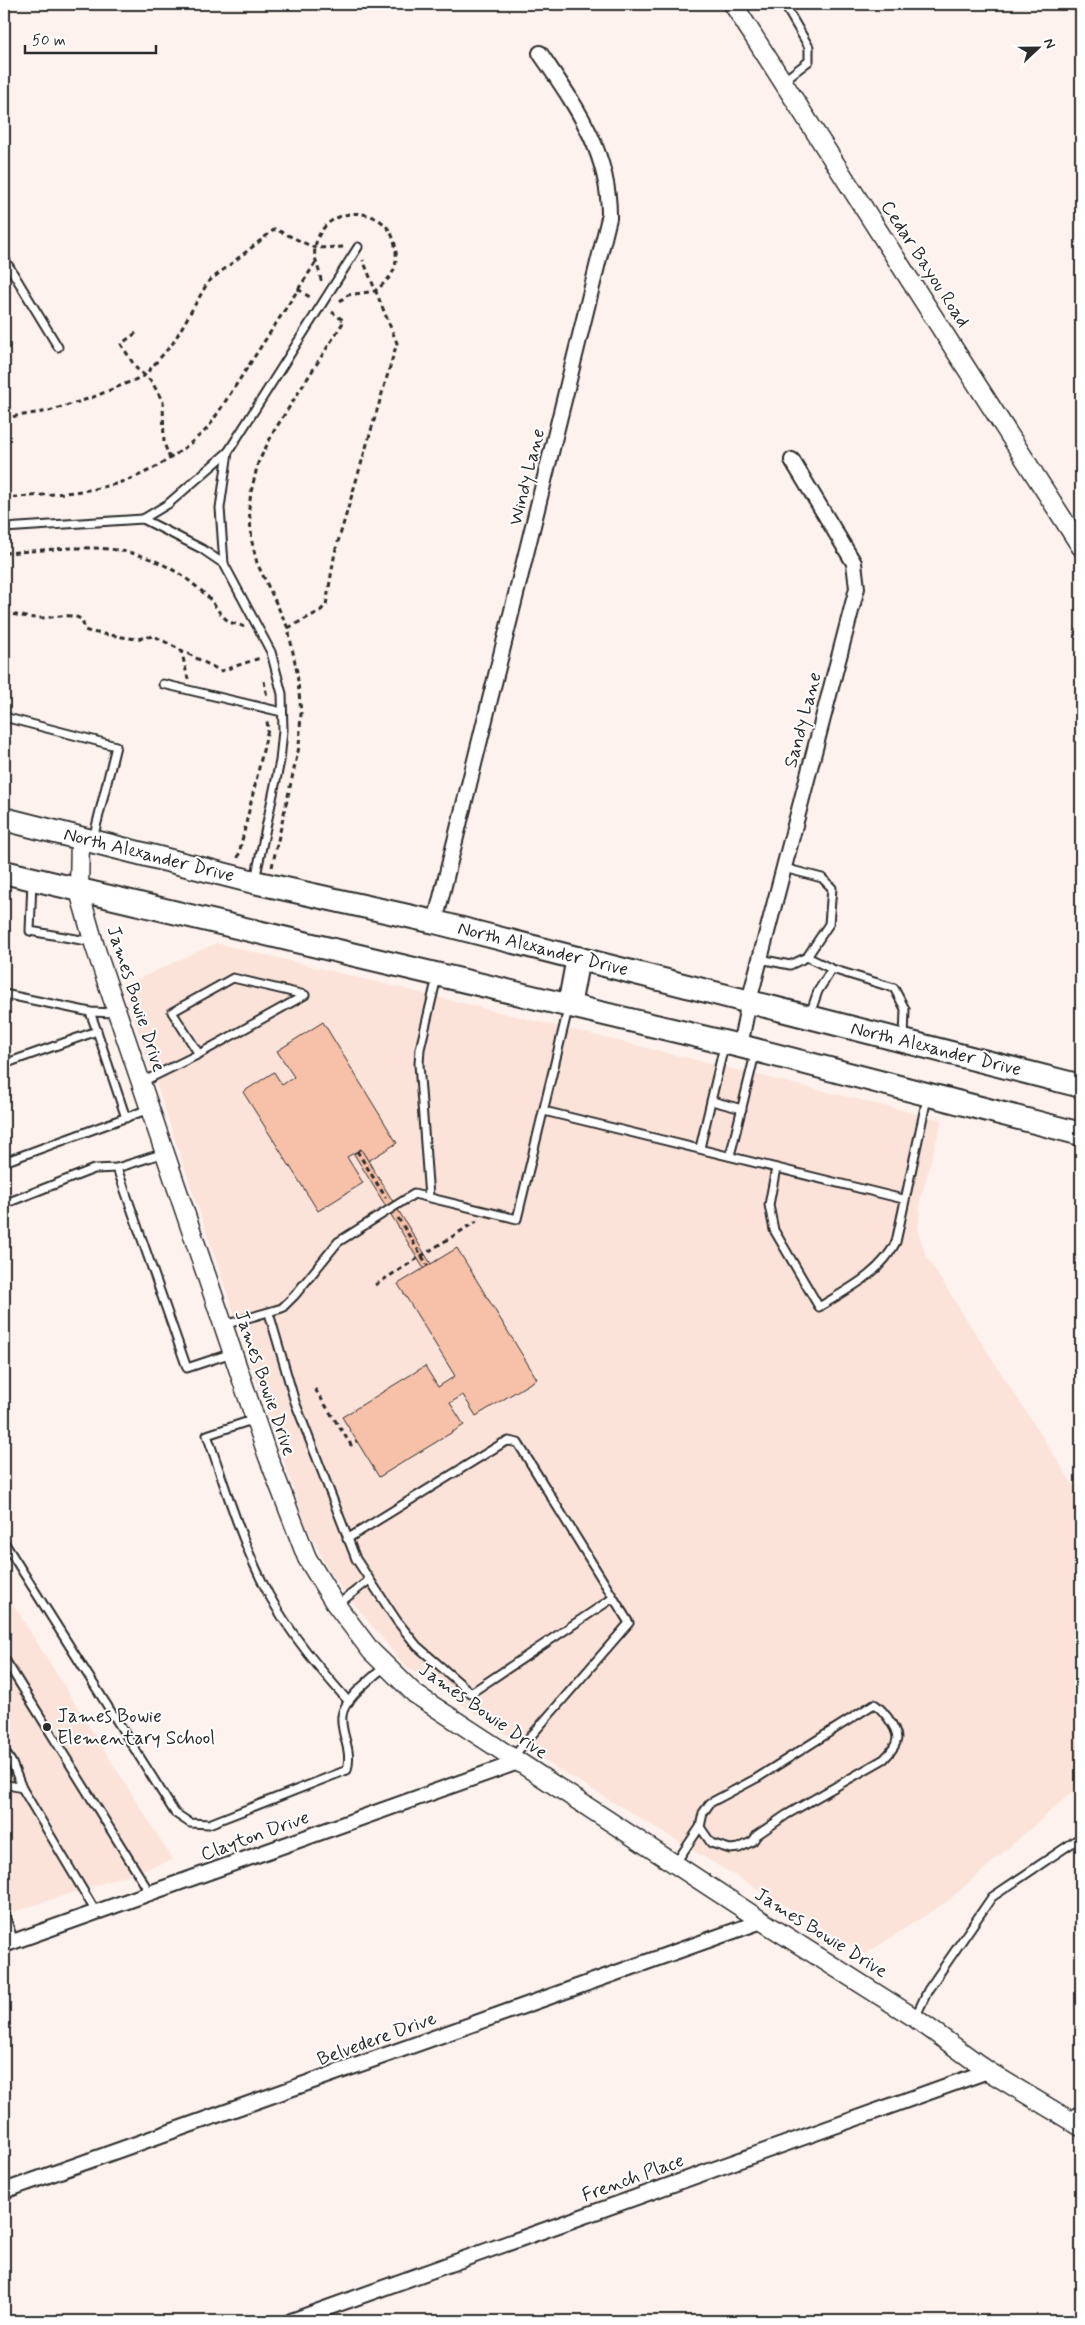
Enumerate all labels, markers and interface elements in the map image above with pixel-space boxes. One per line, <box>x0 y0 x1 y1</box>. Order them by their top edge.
scale bar <box>25 22 156 54</box>
north arrow <box>1012 22 1062 72</box>
text: 50 m <box>32 31 66 51</box>
text: N <box>1039 36 1059 51</box>
street label: Cedar Bayou Road <box>875 196 975 332</box>
street label: Windy Lane <box>503 426 552 528</box>
street label: Sandy Lane <box>778 669 829 771</box>
street label: North Alexander Drive <box>61 822 237 888</box>
street label: North Alexander Drive <box>455 916 631 982</box>
street label: James Bowie Drive <box>101 923 171 1075</box>
street label: North Alexander Drive <box>848 1016 1024 1082</box>
street label: James Bowie Drive <box>228 1307 302 1459</box>
street label: James Bowie Drive <box>413 1657 553 1765</box>
place label: James Bowie Elementary School <box>57 1704 215 1751</box>
marker: James Bowie Elementary School <box>41 1721 53 1733</box>
street label: Clayton Drive <box>197 1805 313 1867</box>
street label: James Bowie Drive <box>750 1882 892 1984</box>
street label: Belvedere Drive <box>314 2006 440 2072</box>
street label: French Place <box>579 2148 687 2208</box>

